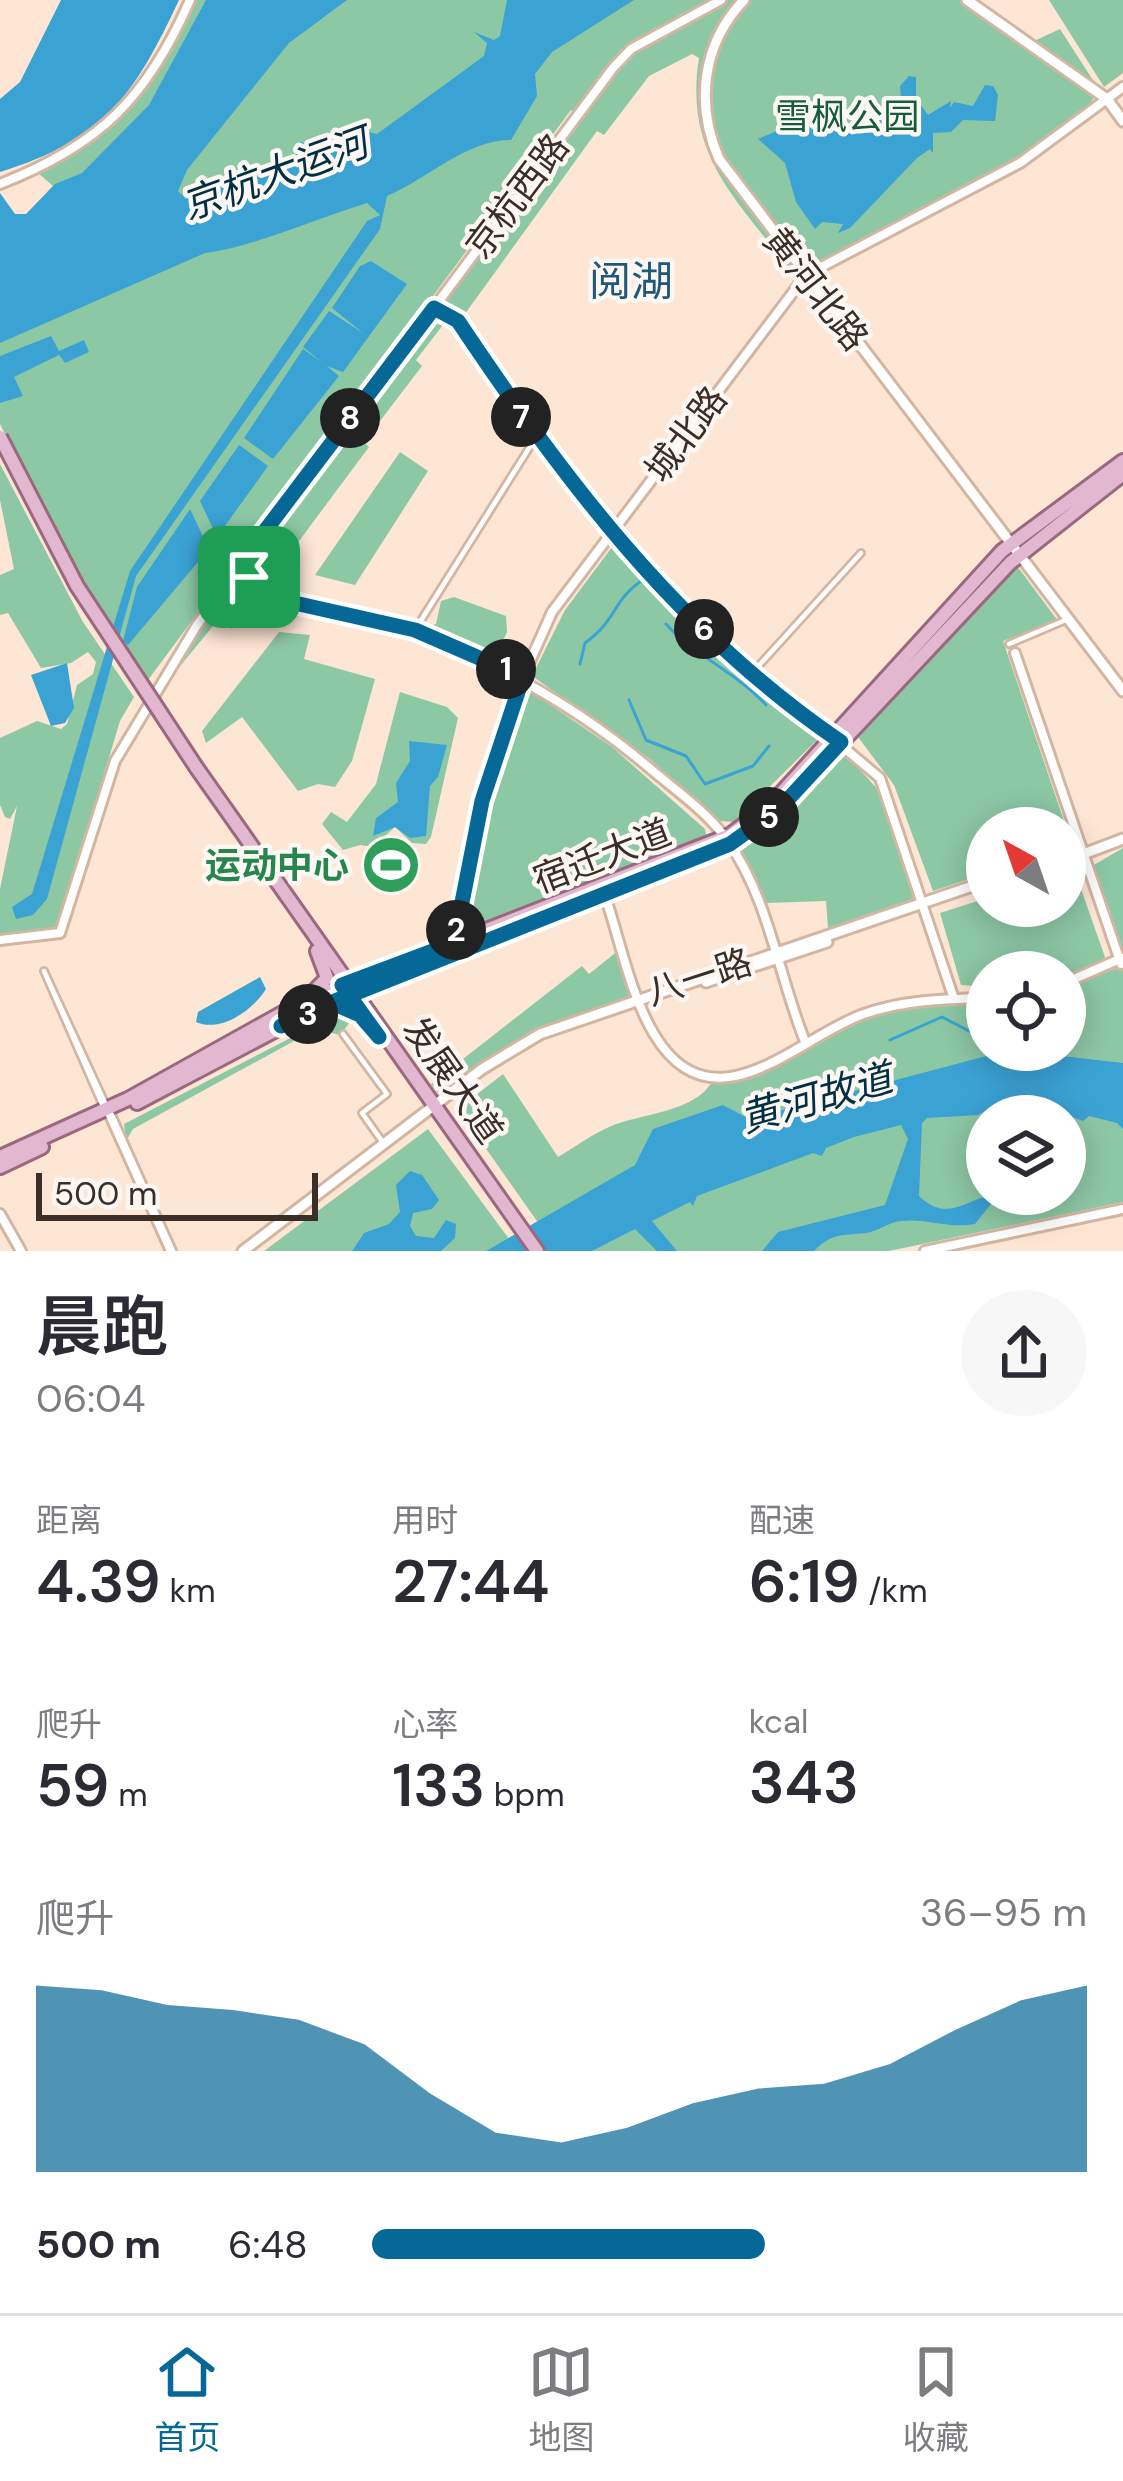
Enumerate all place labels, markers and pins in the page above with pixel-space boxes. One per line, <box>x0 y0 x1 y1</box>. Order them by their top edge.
pin: 7 <box>491 387 551 447</box>
pin: 8 <box>320 388 380 448</box>
pin <box>198 526 300 628</box>
pin: 6 <box>674 599 734 659</box>
pin: 1 <box>476 639 536 699</box>
pin: 5 <box>739 787 799 847</box>
sports icon: 运动中心 <box>360 834 422 896</box>
place label: 运动中心 <box>205 842 349 889</box>
pin: 2 <box>426 900 486 960</box>
pin: 3 <box>278 984 338 1044</box>

